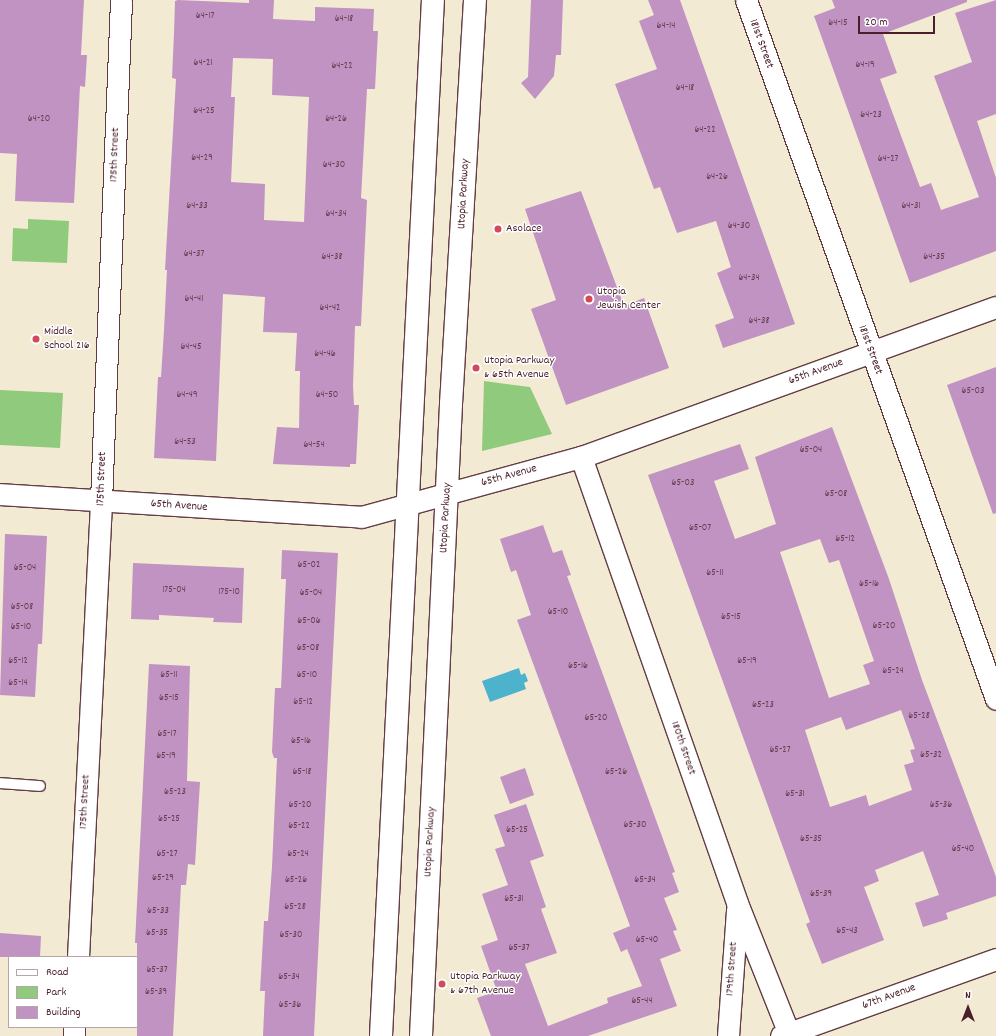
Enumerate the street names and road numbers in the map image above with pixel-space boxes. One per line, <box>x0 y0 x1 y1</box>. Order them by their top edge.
street label: 181st Street <box>745 17 777 71</box>
street label: 175th Street <box>107 127 123 183</box>
street label: Utopia Parkway <box>455 159 473 229</box>
street label: 181st Street <box>854 323 886 377</box>
street label: 65th Avenue <box>787 355 845 389</box>
street label: 175th Street <box>94 451 110 507</box>
street label: 65th Avenue <box>480 462 538 490</box>
street label: Utopia Parkway <box>437 483 455 553</box>
street label: 65th Avenue <box>150 497 208 515</box>
street label: 180th Street <box>667 719 699 777</box>
street label: 175th Street <box>76 774 94 830</box>
street label: Utopia Parkway <box>421 807 439 877</box>
street label: 179th Street <box>723 941 741 997</box>
street label: 67th Avenue <box>860 981 918 1013</box>

